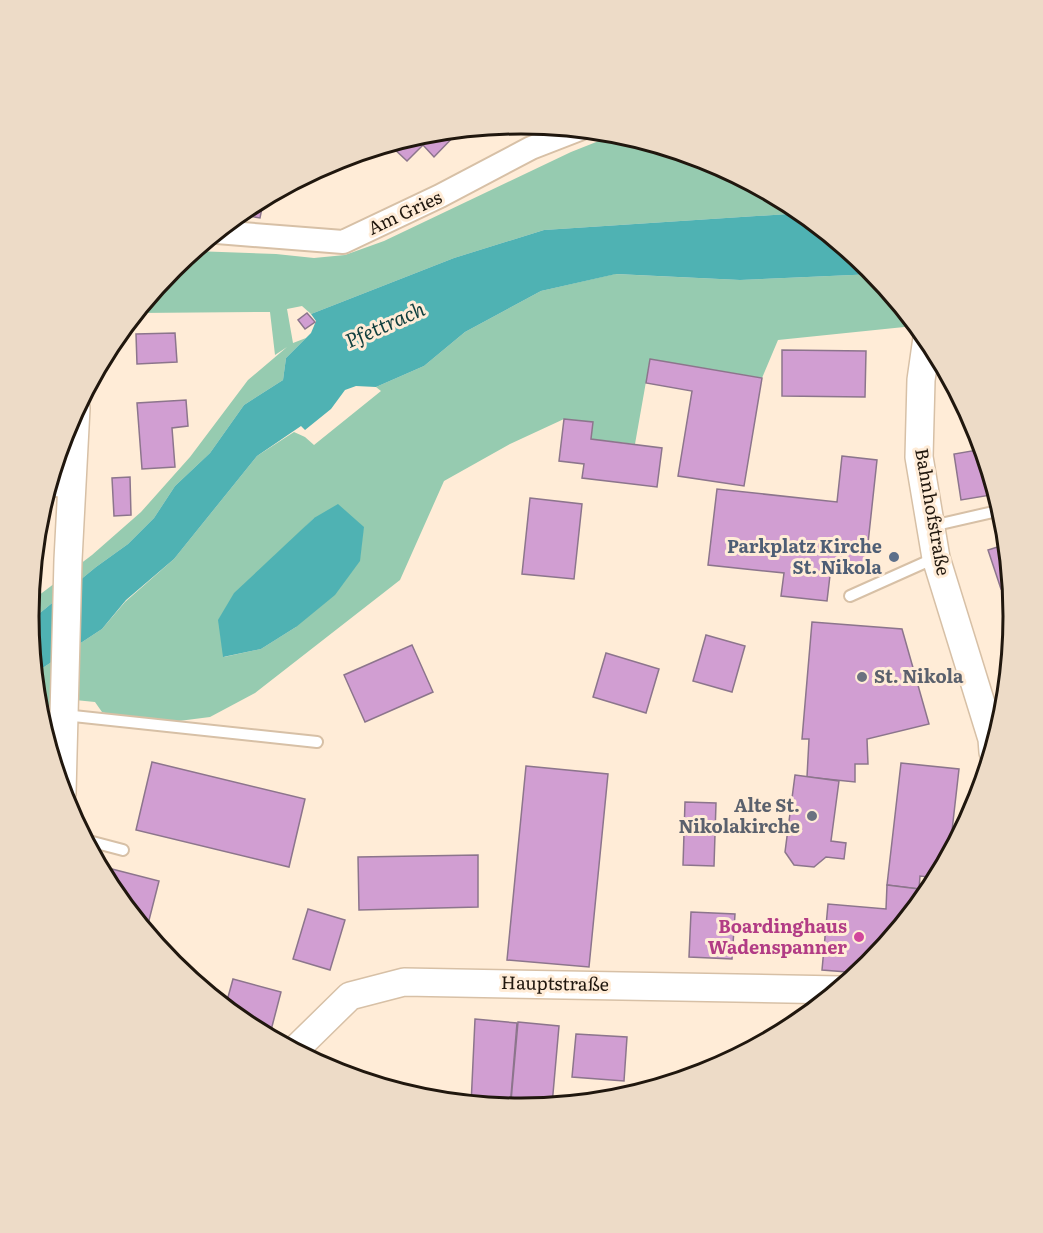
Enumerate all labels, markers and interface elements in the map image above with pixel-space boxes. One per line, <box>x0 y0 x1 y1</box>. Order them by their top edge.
street label: Am Gries <box>363 183 446 241</box>
water label: Pfettrach <box>339 292 429 354</box>
street label: Bahnhofstraße <box>909 446 958 578</box>
place label: Parkplatz Kirche St. Nikola <box>727 532 883 580</box>
marker: Parkplatz Kirche St. Nikola <box>887 550 901 564</box>
place label: St. Nikola <box>874 662 964 689</box>
marker: St. Nikola <box>855 670 869 684</box>
place label: Alte St. Nikolakirche <box>678 791 800 839</box>
marker: Alte St. Nikolakirche <box>805 809 819 823</box>
place label: Boardinghaus Wadenspanner <box>708 912 847 960</box>
marker: Boardinghaus Wadenspanner <box>852 930 866 944</box>
street label: Hauptstraße <box>501 968 609 997</box>

